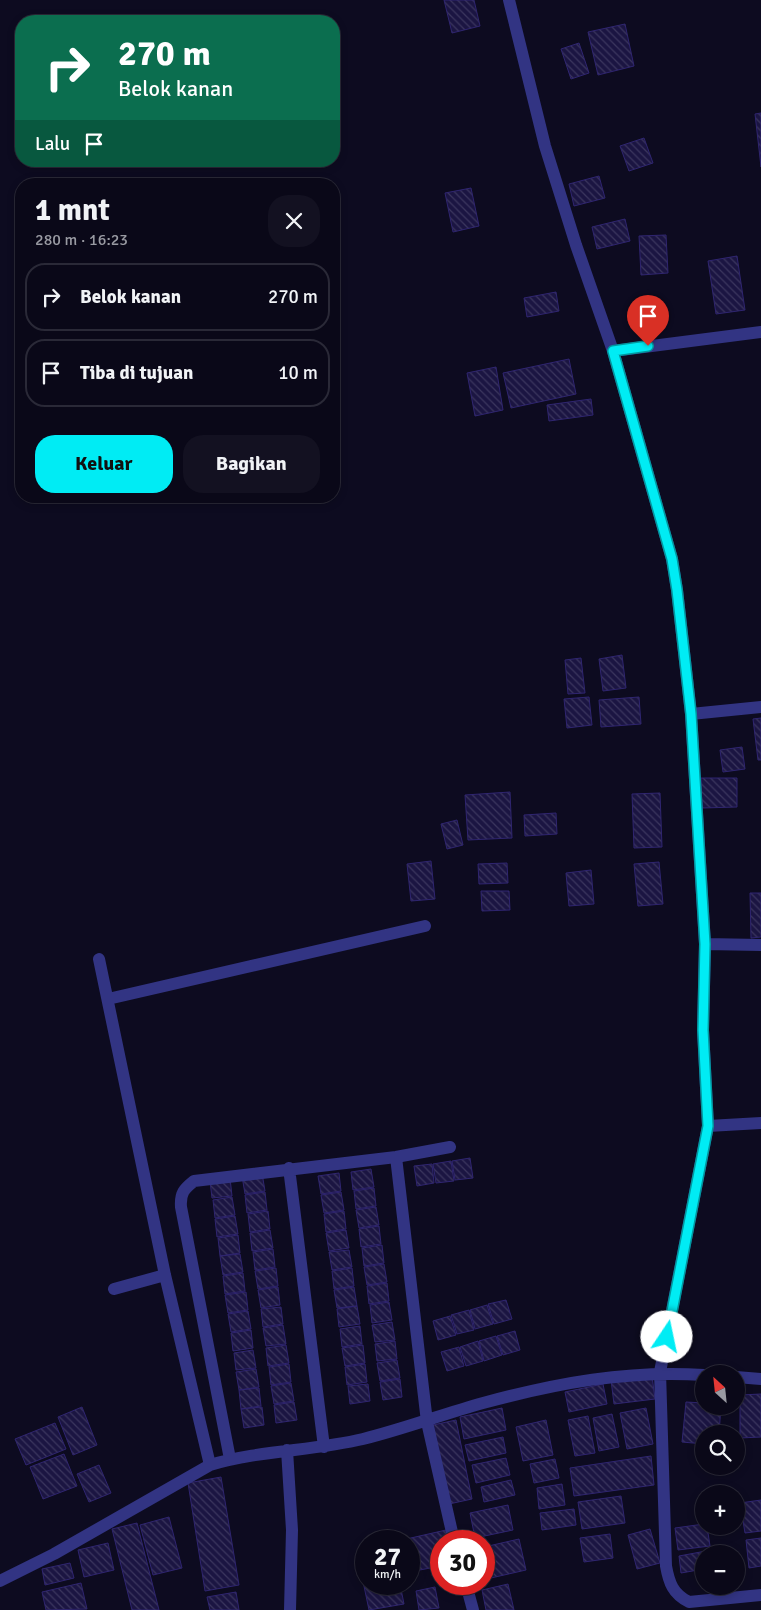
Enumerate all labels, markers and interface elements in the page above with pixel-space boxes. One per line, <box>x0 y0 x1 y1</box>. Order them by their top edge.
text: 270 m <box>118 32 211 75</box>
icon: right <box>35 35 100 100</box>
text: Belok kanan <box>118 75 233 102</box>
icon: arrive <box>80 130 108 158</box>
text: Lalu <box>35 132 70 156</box>
text: 1 mnt <box>35 192 110 229</box>
button: close <box>268 195 320 247</box>
text: 280 m · 16:23 <box>35 230 128 250</box>
icon: right <box>37 283 65 311</box>
text: Belok kanan <box>80 285 181 309</box>
text: 270 m <box>268 285 318 309</box>
pin <box>627 295 669 346</box>
icon: arrive <box>634 302 662 330</box>
icon: arrive <box>37 359 65 387</box>
text: Tiba di tujuan <box>80 361 193 385</box>
text: 10 m <box>278 361 318 385</box>
button: Keluar <box>35 435 173 493</box>
button: Bagikan <box>183 435 320 493</box>
position arrow <box>640 1310 692 1362</box>
north arrow <box>695 1365 745 1415</box>
map controls <box>695 1365 745 1595</box>
button: search <box>695 1425 745 1475</box>
button: + <box>695 1485 745 1535</box>
speed limit sign: 30 <box>430 1530 495 1595</box>
text: 27 <box>374 1541 401 1572</box>
button: − <box>695 1545 745 1595</box>
text: km/h <box>374 1567 401 1582</box>

